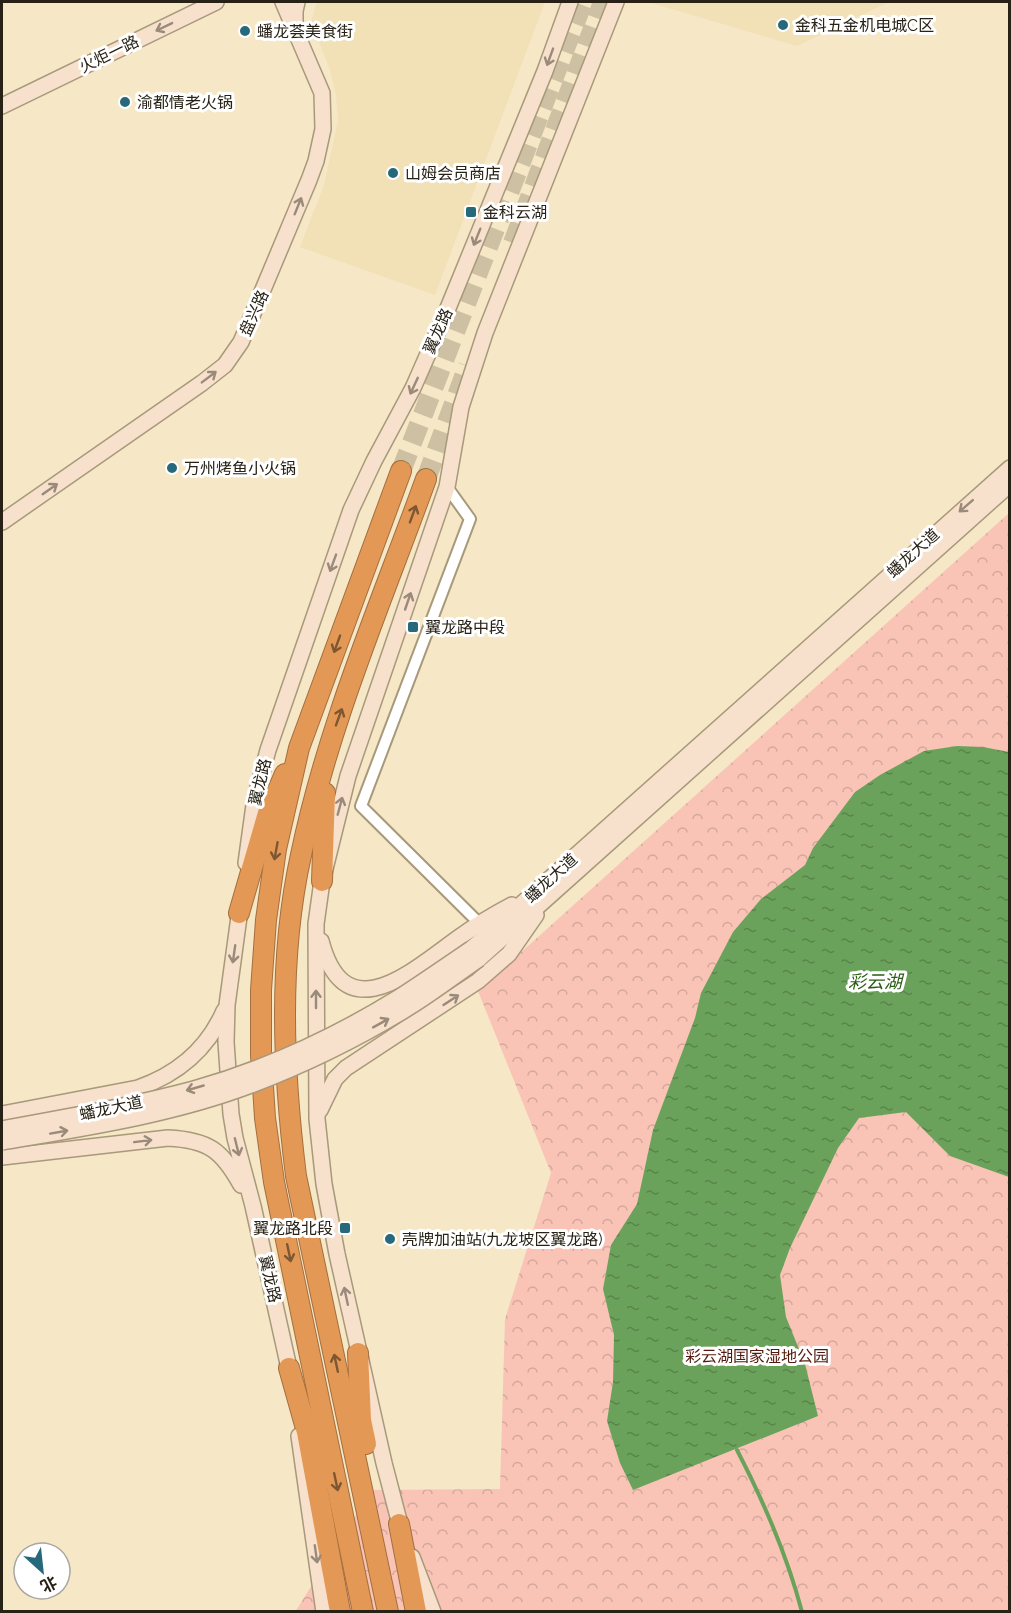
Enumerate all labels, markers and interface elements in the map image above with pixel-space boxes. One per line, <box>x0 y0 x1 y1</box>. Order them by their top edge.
place label: 金科五金机电城C区 <box>795 16 934 35</box>
marker: 金科五金机电城C区 <box>776 18 790 32</box>
one-way arrow <box>155 22 173 34</box>
place label: 蟠龙荟美食街 <box>257 22 353 41</box>
marker: 蟠龙荟美食街 <box>238 24 252 38</box>
street label: 火炬一路 <box>76 31 142 77</box>
one-way arrow <box>544 47 555 65</box>
place label: 渝都情老火锅 <box>137 93 233 112</box>
marker: 渝都情老火锅 <box>118 95 132 109</box>
place label: 山姆会员商店 <box>405 164 501 183</box>
marker: 山姆会员商店 <box>386 166 400 180</box>
one-way arrow <box>293 197 304 216</box>
place label: 金科云湖 <box>483 203 547 222</box>
marker: 金科云湖 <box>464 205 478 219</box>
one-way arrow <box>471 228 482 246</box>
street label: 盘兴路 <box>236 287 272 339</box>
street label: 翼龙路 <box>420 305 456 357</box>
one-way arrow <box>201 371 217 383</box>
one-way arrow <box>407 376 419 394</box>
place label: 万州烤鱼小火锅 <box>184 459 296 478</box>
marker: 万州烤鱼小火锅 <box>165 461 179 475</box>
one-way arrow <box>41 483 57 495</box>
one-way arrow <box>959 499 974 513</box>
one-way arrow <box>408 505 419 524</box>
street label: 蟠龙大道 <box>883 525 943 581</box>
one-way arrow <box>326 553 337 571</box>
one-way arrow <box>404 592 415 611</box>
place label: 翼龙路中段 <box>425 618 505 637</box>
marker: 翼龙路中段 <box>406 620 420 634</box>
one-way arrow <box>331 635 342 653</box>
one-way arrow <box>334 708 345 727</box>
street label: 翼龙路 <box>245 756 275 808</box>
one-way arrow <box>335 797 346 816</box>
one-way arrow <box>270 841 281 860</box>
street label: 蟠龙大道 <box>521 850 581 906</box>
one-way arrow <box>228 943 239 963</box>
water label: 彩云湖 <box>848 971 905 992</box>
one-way arrow <box>310 989 322 1009</box>
one-way arrow <box>442 994 459 1006</box>
one-way arrow <box>372 1017 389 1029</box>
one-way arrow <box>186 1083 205 1094</box>
street label: 蟠龙大道 <box>78 1092 144 1124</box>
one-way arrow <box>49 1127 68 1138</box>
one-way arrow <box>133 1135 153 1146</box>
one-way arrow <box>232 1137 244 1156</box>
place label: 翼龙路北段 <box>253 1219 333 1238</box>
marker: 翼龙路北段 <box>338 1221 352 1235</box>
place label: 壳牌加油站(九龙坡区翼龙路) <box>402 1230 603 1249</box>
marker: 壳牌加油站(九龙坡区翼龙路) <box>383 1232 397 1246</box>
one-way arrow <box>284 1243 295 1262</box>
street label: 翼龙路 <box>255 1253 285 1305</box>
one-way arrow <box>340 1287 351 1306</box>
park label: 彩云湖国家湿地公园 <box>685 1347 829 1366</box>
one-way arrow <box>330 1354 341 1374</box>
one-way arrow <box>331 1472 342 1491</box>
north arrow <box>12 1541 72 1601</box>
one-way arrow <box>310 1543 321 1563</box>
text: 北 <box>37 1572 60 1596</box>

